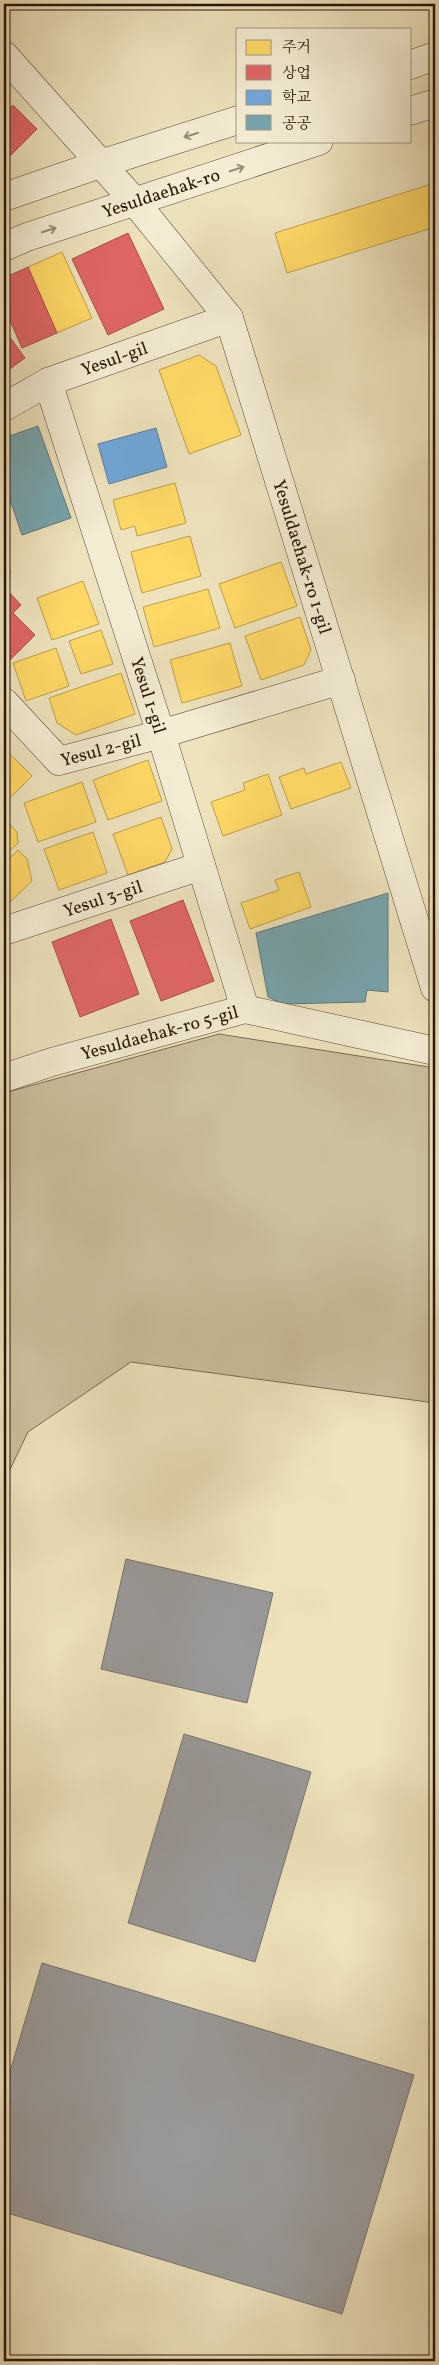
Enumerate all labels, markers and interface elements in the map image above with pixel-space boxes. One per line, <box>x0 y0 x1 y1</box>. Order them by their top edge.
legend <box>236 28 412 142</box>
text: 주거 <box>282 38 311 59</box>
text: 상업 <box>282 64 311 85</box>
text: 학교 <box>282 88 311 109</box>
text: 공공 <box>282 114 311 135</box>
one-way arrow <box>184 130 200 140</box>
street label: Yesuldaehak-ro <box>99 163 224 225</box>
one-way arrow <box>229 163 245 173</box>
one-way arrow <box>41 225 57 234</box>
street label: Yesul-gil <box>78 337 152 383</box>
street label: Yesuldaehak-ro 1-gil <box>265 477 336 637</box>
street label: Yesul 1-gil <box>123 654 171 737</box>
street label: Yesul 2-gil <box>58 729 144 774</box>
street label: Yesul 3-gil <box>60 875 146 925</box>
street label: Yesuldaehak-ro 5-gil <box>78 1000 241 1068</box>

